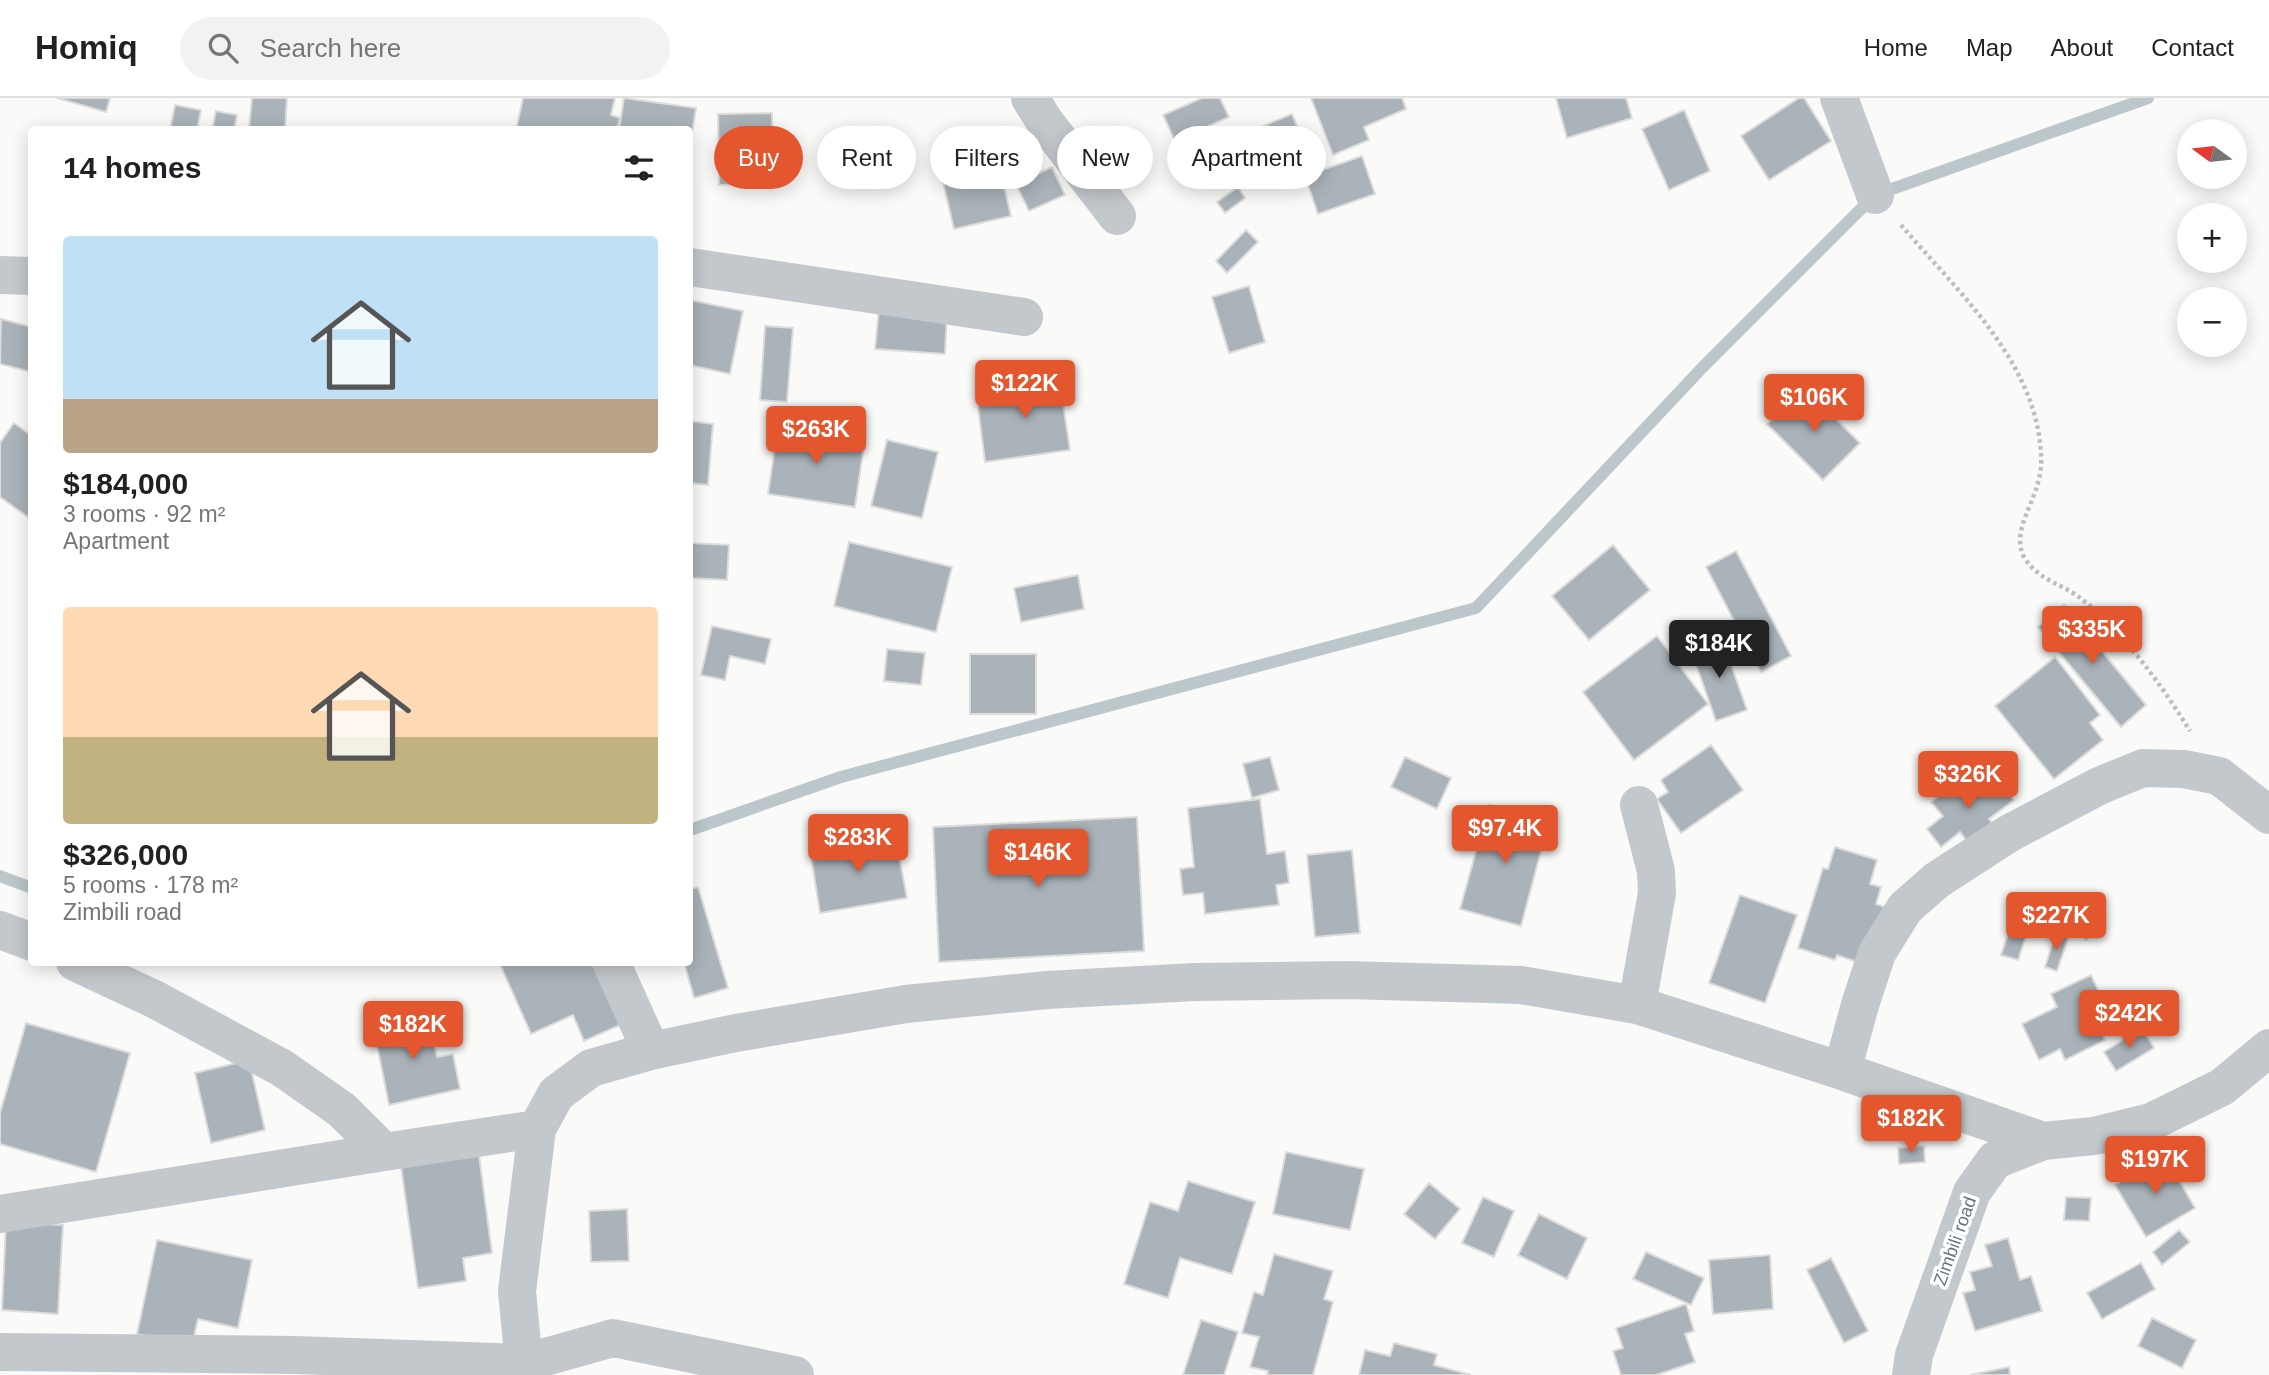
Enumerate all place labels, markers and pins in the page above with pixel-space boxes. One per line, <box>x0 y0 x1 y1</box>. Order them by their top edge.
pin: $122K <box>976 360 1074 420</box>
pin: $106K <box>1765 374 1863 434</box>
pin: $263K <box>767 406 865 466</box>
pin: $335K <box>2043 606 2141 666</box>
pin: $184K <box>1670 620 1768 680</box>
pin: $326K <box>1919 752 2017 811</box>
pin: $97.4K <box>1448 806 1562 865</box>
pin: $283K <box>809 814 907 874</box>
pin: $146K <box>989 830 1087 889</box>
pin: $227K <box>2007 892 2105 952</box>
pin: $242K <box>2080 990 2178 1050</box>
pin: $182K <box>364 1002 462 1061</box>
pin: $182K <box>1862 1096 1960 1155</box>
pin: $197K <box>2106 1136 2204 1196</box>

